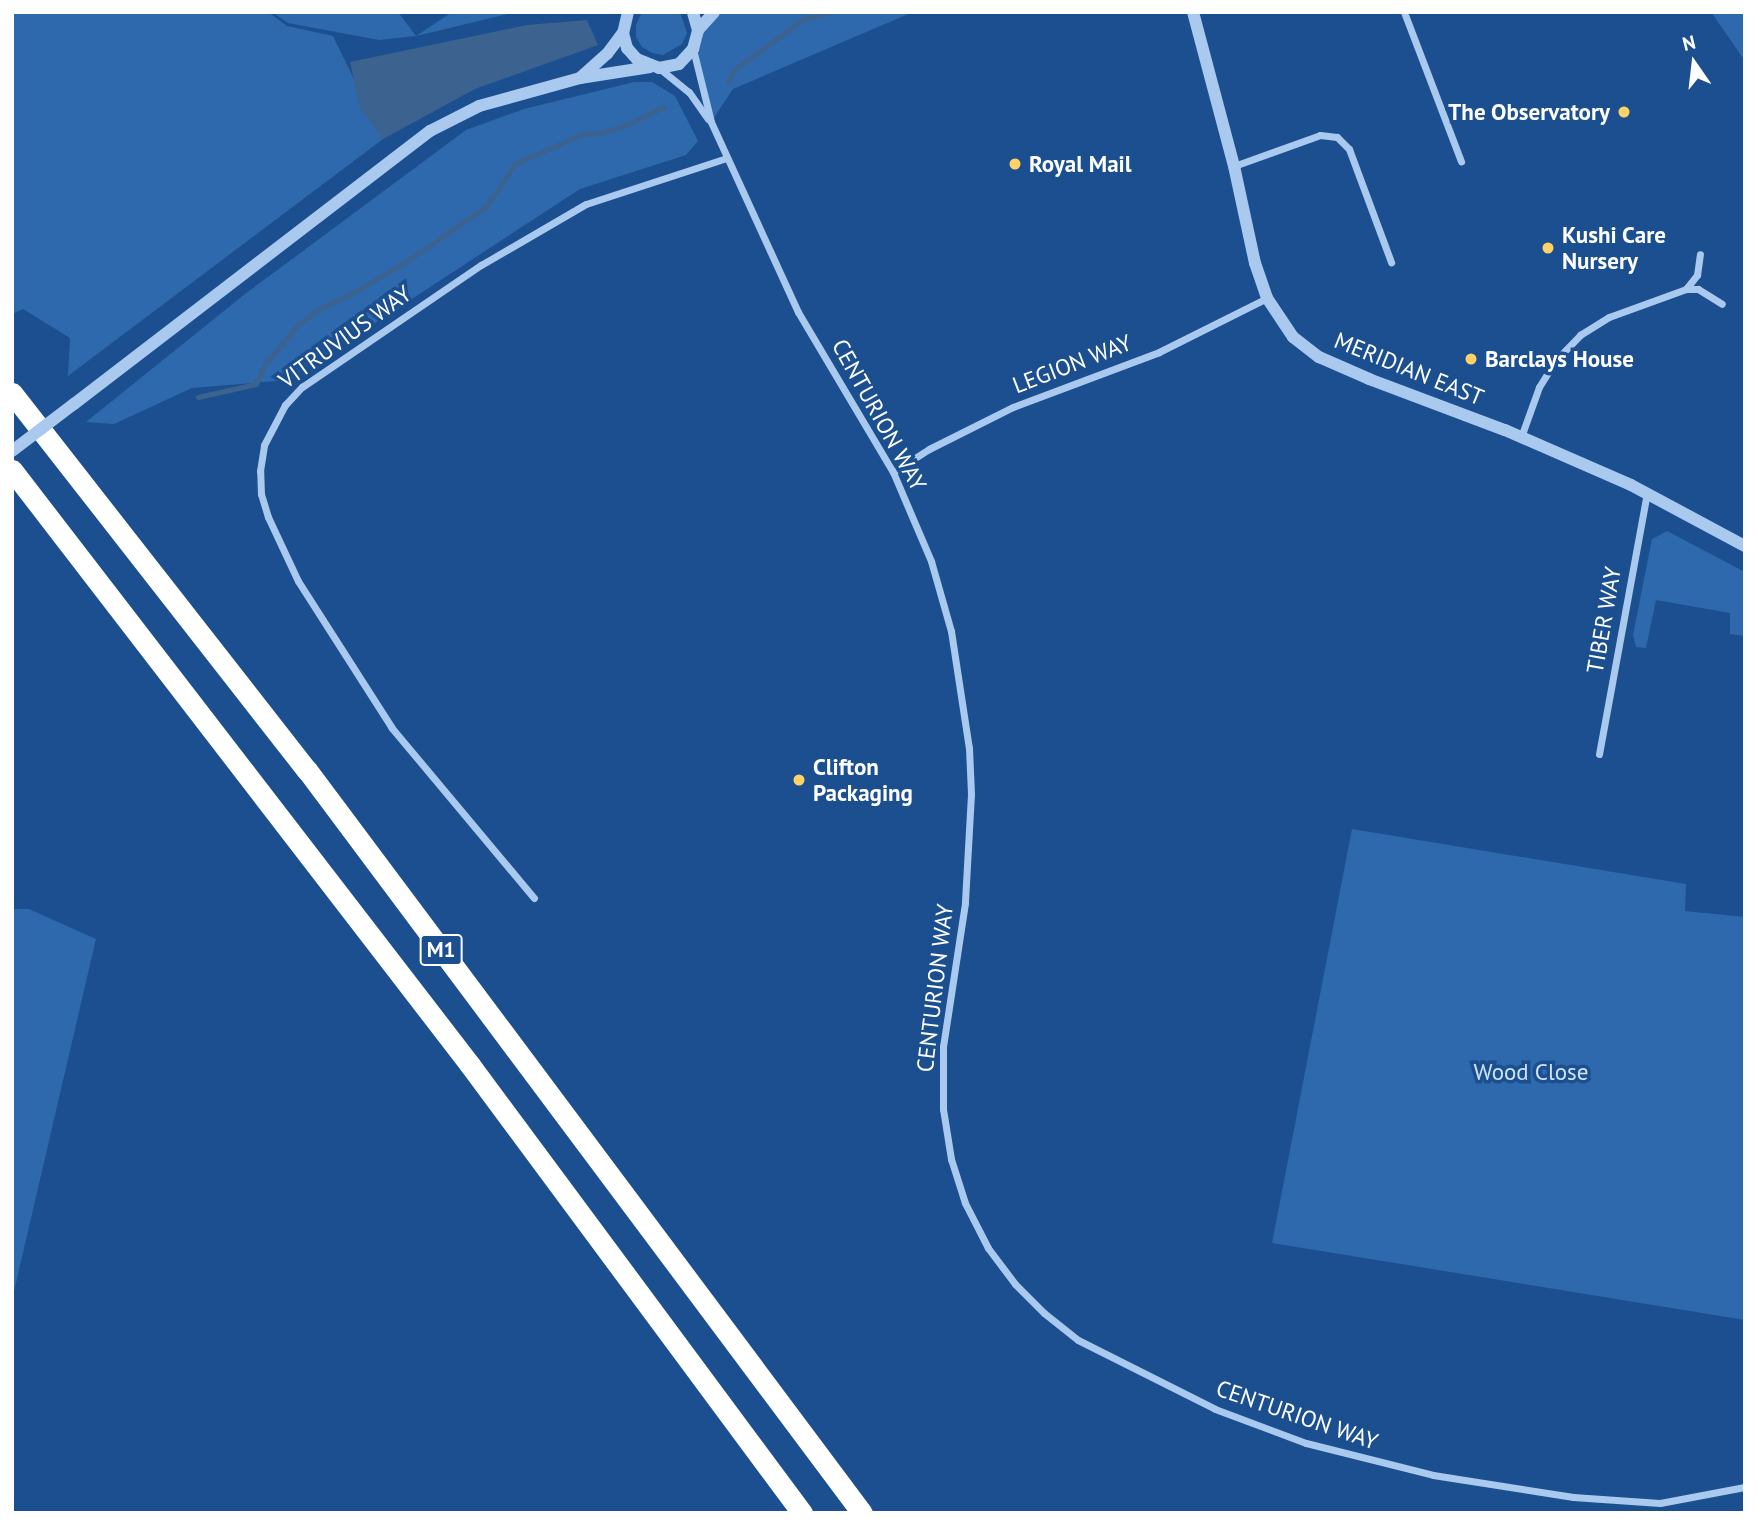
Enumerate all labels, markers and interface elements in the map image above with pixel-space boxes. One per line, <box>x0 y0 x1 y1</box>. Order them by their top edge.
north arrow <box>1659 28 1729 98</box>
text: N <box>1680 29 1698 56</box>
place label: The Observatory <box>1448 98 1610 126</box>
marker: The Observatory <box>1616 104 1632 120</box>
place label: Royal Mail <box>1029 150 1132 178</box>
marker: Royal Mail <box>1007 156 1023 172</box>
place label: Kushi Care Nursery <box>1562 221 1666 275</box>
marker: Kushi Care Nursery <box>1540 240 1556 256</box>
street label: VITRUVIUS WAY <box>273 280 417 394</box>
street label: MERIDIAN EAST <box>1330 327 1488 411</box>
street label: LEGION WAY <box>1008 329 1136 399</box>
street label: CENTURION WAY <box>826 334 932 496</box>
place label: Barclays House <box>1485 345 1634 373</box>
marker: Barclays House <box>1463 351 1479 367</box>
street label: TIBER WAY <box>1581 564 1627 676</box>
place label: Clifton Packaging <box>813 753 913 807</box>
marker: Clifton Packaging <box>791 772 807 788</box>
street label: CENTURION WAY <box>911 902 959 1074</box>
road number: M1 <box>418 932 464 968</box>
park label: Wood Close <box>1474 1058 1588 1086</box>
street label: CENTURION WAY <box>1212 1374 1382 1456</box>

